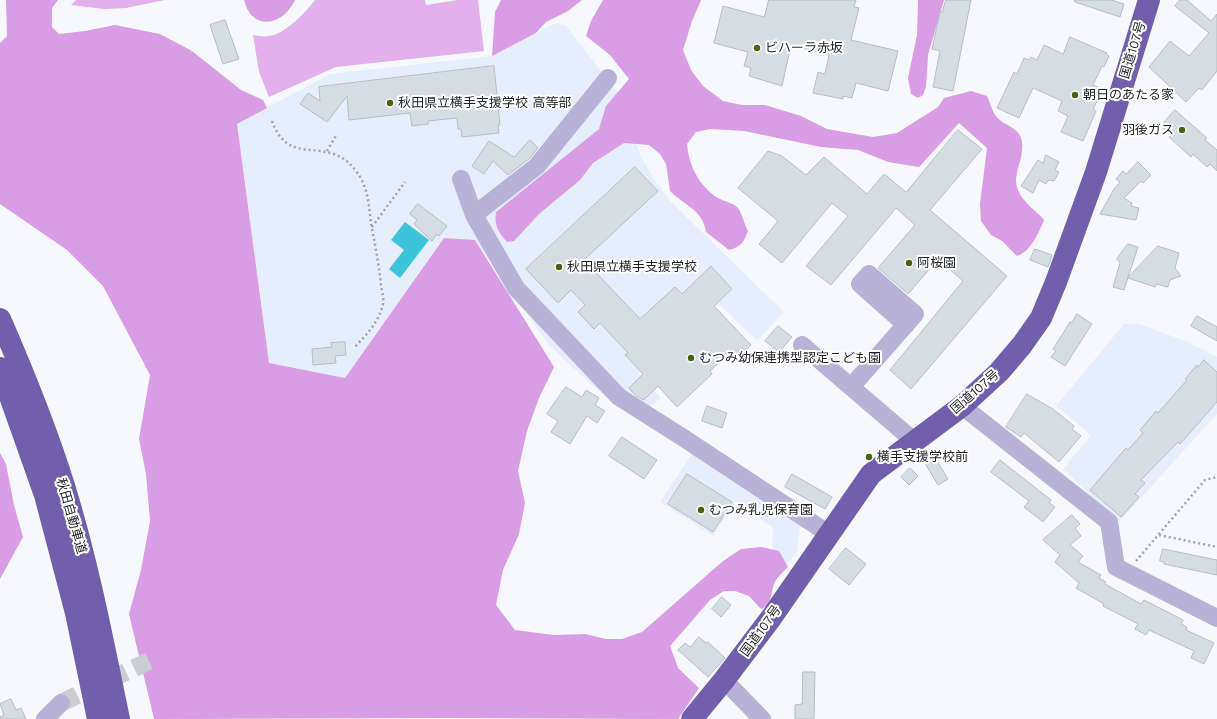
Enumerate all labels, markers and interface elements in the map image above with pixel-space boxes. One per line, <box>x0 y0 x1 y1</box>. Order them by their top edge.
street label: 国道107号 <box>1117 19 1149 81</box>
place label: ビハーラ赤坂 <box>765 40 843 56</box>
marker: ビハーラ赤坂 <box>752 43 762 53</box>
place label: 朝日のあたる家 <box>1083 87 1174 103</box>
marker: 朝日のあたる家 <box>1070 90 1080 100</box>
place label: 秋田県立横手支援学校 高等部 <box>398 95 571 111</box>
marker: 秋田県立横手支援学校 高等部 <box>385 98 395 108</box>
place label: 羽後ガス <box>1122 122 1174 138</box>
marker: 羽後ガス <box>1177 125 1187 135</box>
place label: 阿桜園 <box>917 255 956 271</box>
marker: 阿桜園 <box>904 258 914 268</box>
place label: 秋田県立横手支援学校 <box>567 259 697 275</box>
marker: 秋田県立横手支援学校 <box>554 262 564 272</box>
place label: むつみ幼保連携型認定こども園 <box>699 350 881 366</box>
marker: むつみ幼保連携型認定こども園 <box>686 353 696 363</box>
street label: 国道107号 <box>948 367 1002 417</box>
place label: 横手支援学校前 <box>877 449 968 465</box>
marker: 横手支援学校前 <box>864 452 874 462</box>
street label: 秋田自動車道 <box>53 476 89 556</box>
place label: むつみ乳児保育園 <box>709 502 813 518</box>
marker: むつみ乳児保育園 <box>696 505 706 515</box>
street label: 国道107号 <box>737 602 785 660</box>

